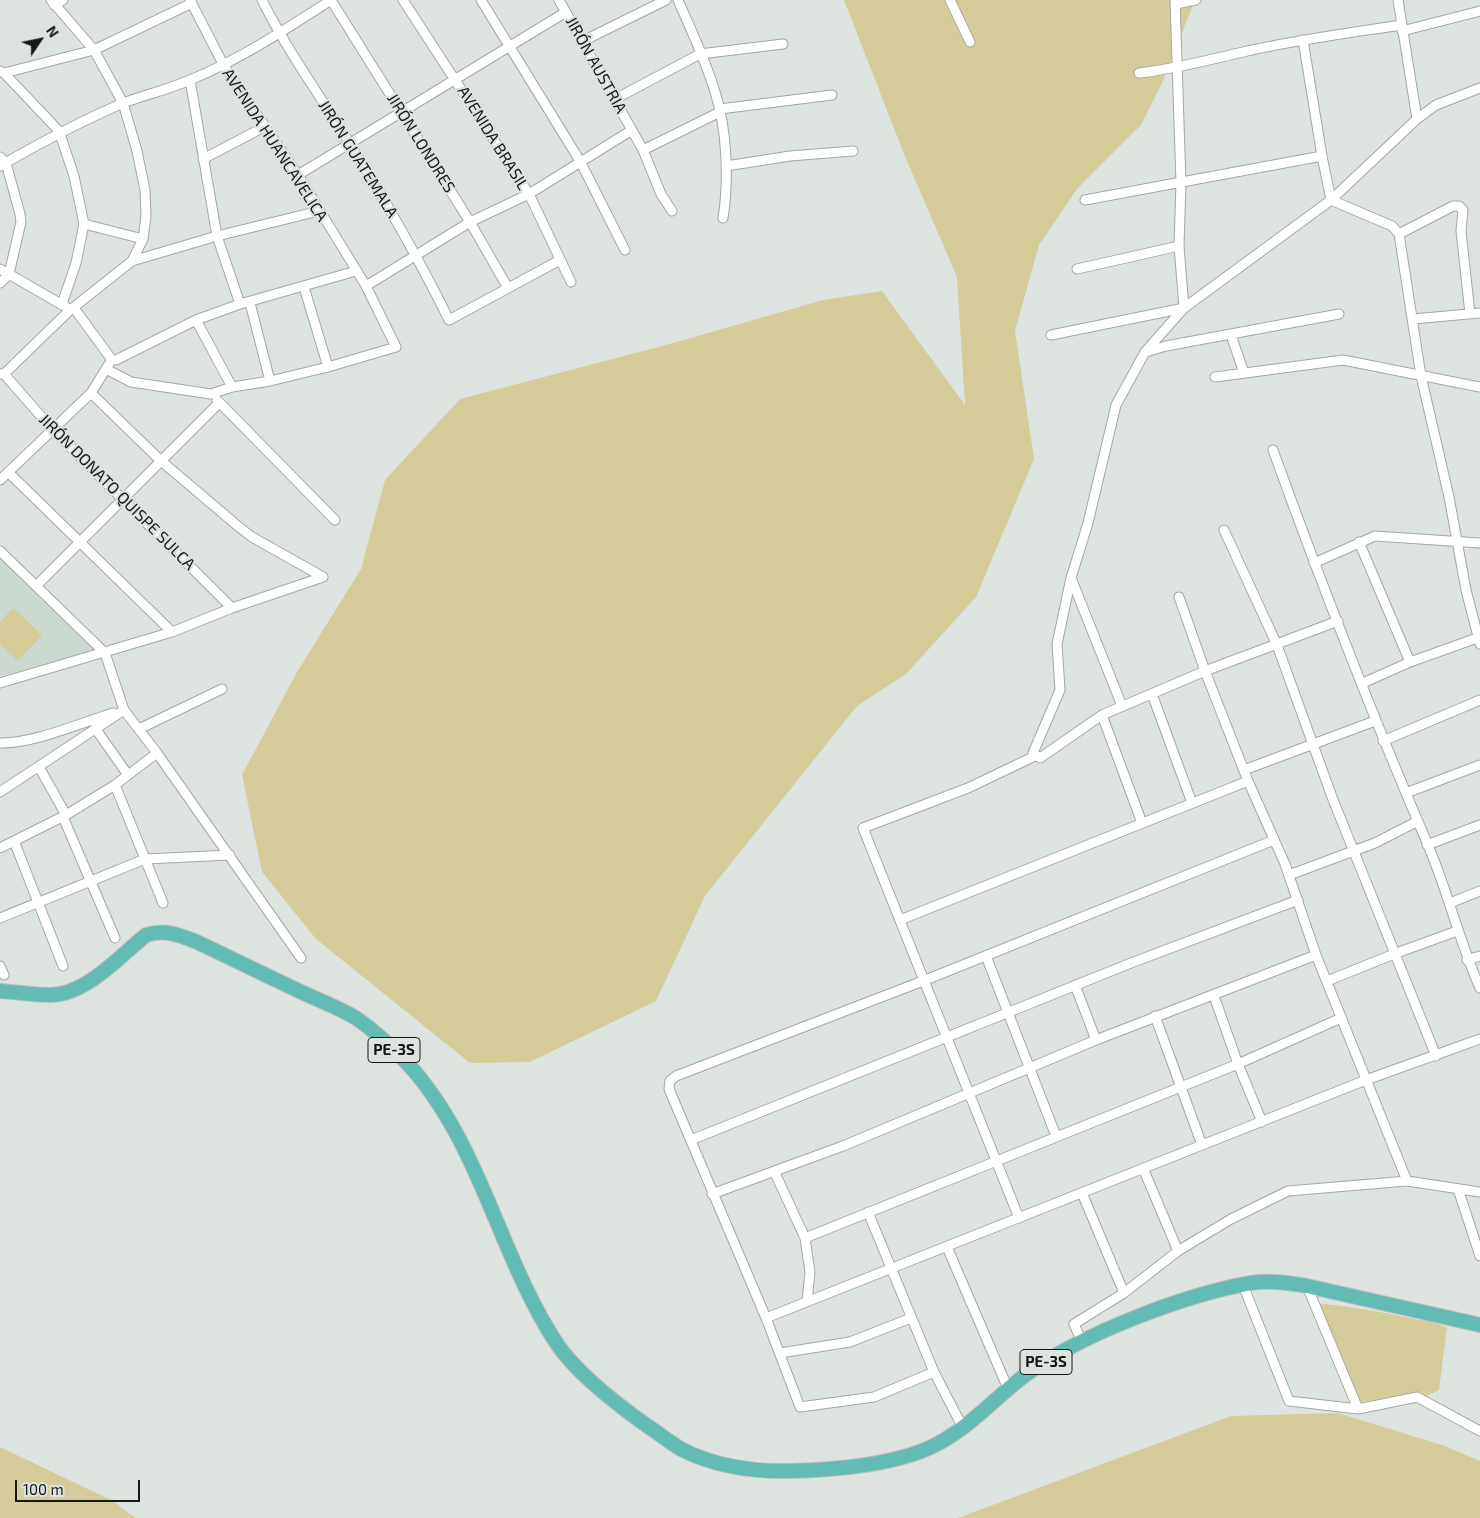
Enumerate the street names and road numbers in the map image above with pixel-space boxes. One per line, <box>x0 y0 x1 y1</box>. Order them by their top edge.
street label: JIRÓN AUSTRIA <box>561 13 631 117</box>
street label: AVENIDA HUANCAVELICA <box>218 65 332 225</box>
street label: AVENIDA BRASIL <box>453 83 533 193</box>
street label: JIRÓN LONDRES <box>383 90 459 196</box>
street label: JIRÓN GUATEMALA <box>314 97 402 221</box>
street label: JIRÓN DONATO QUISPE SULCA <box>35 410 199 574</box>
road number: PE-3S <box>368 1038 420 1062</box>
road number: PE-3S <box>1020 1350 1072 1374</box>

